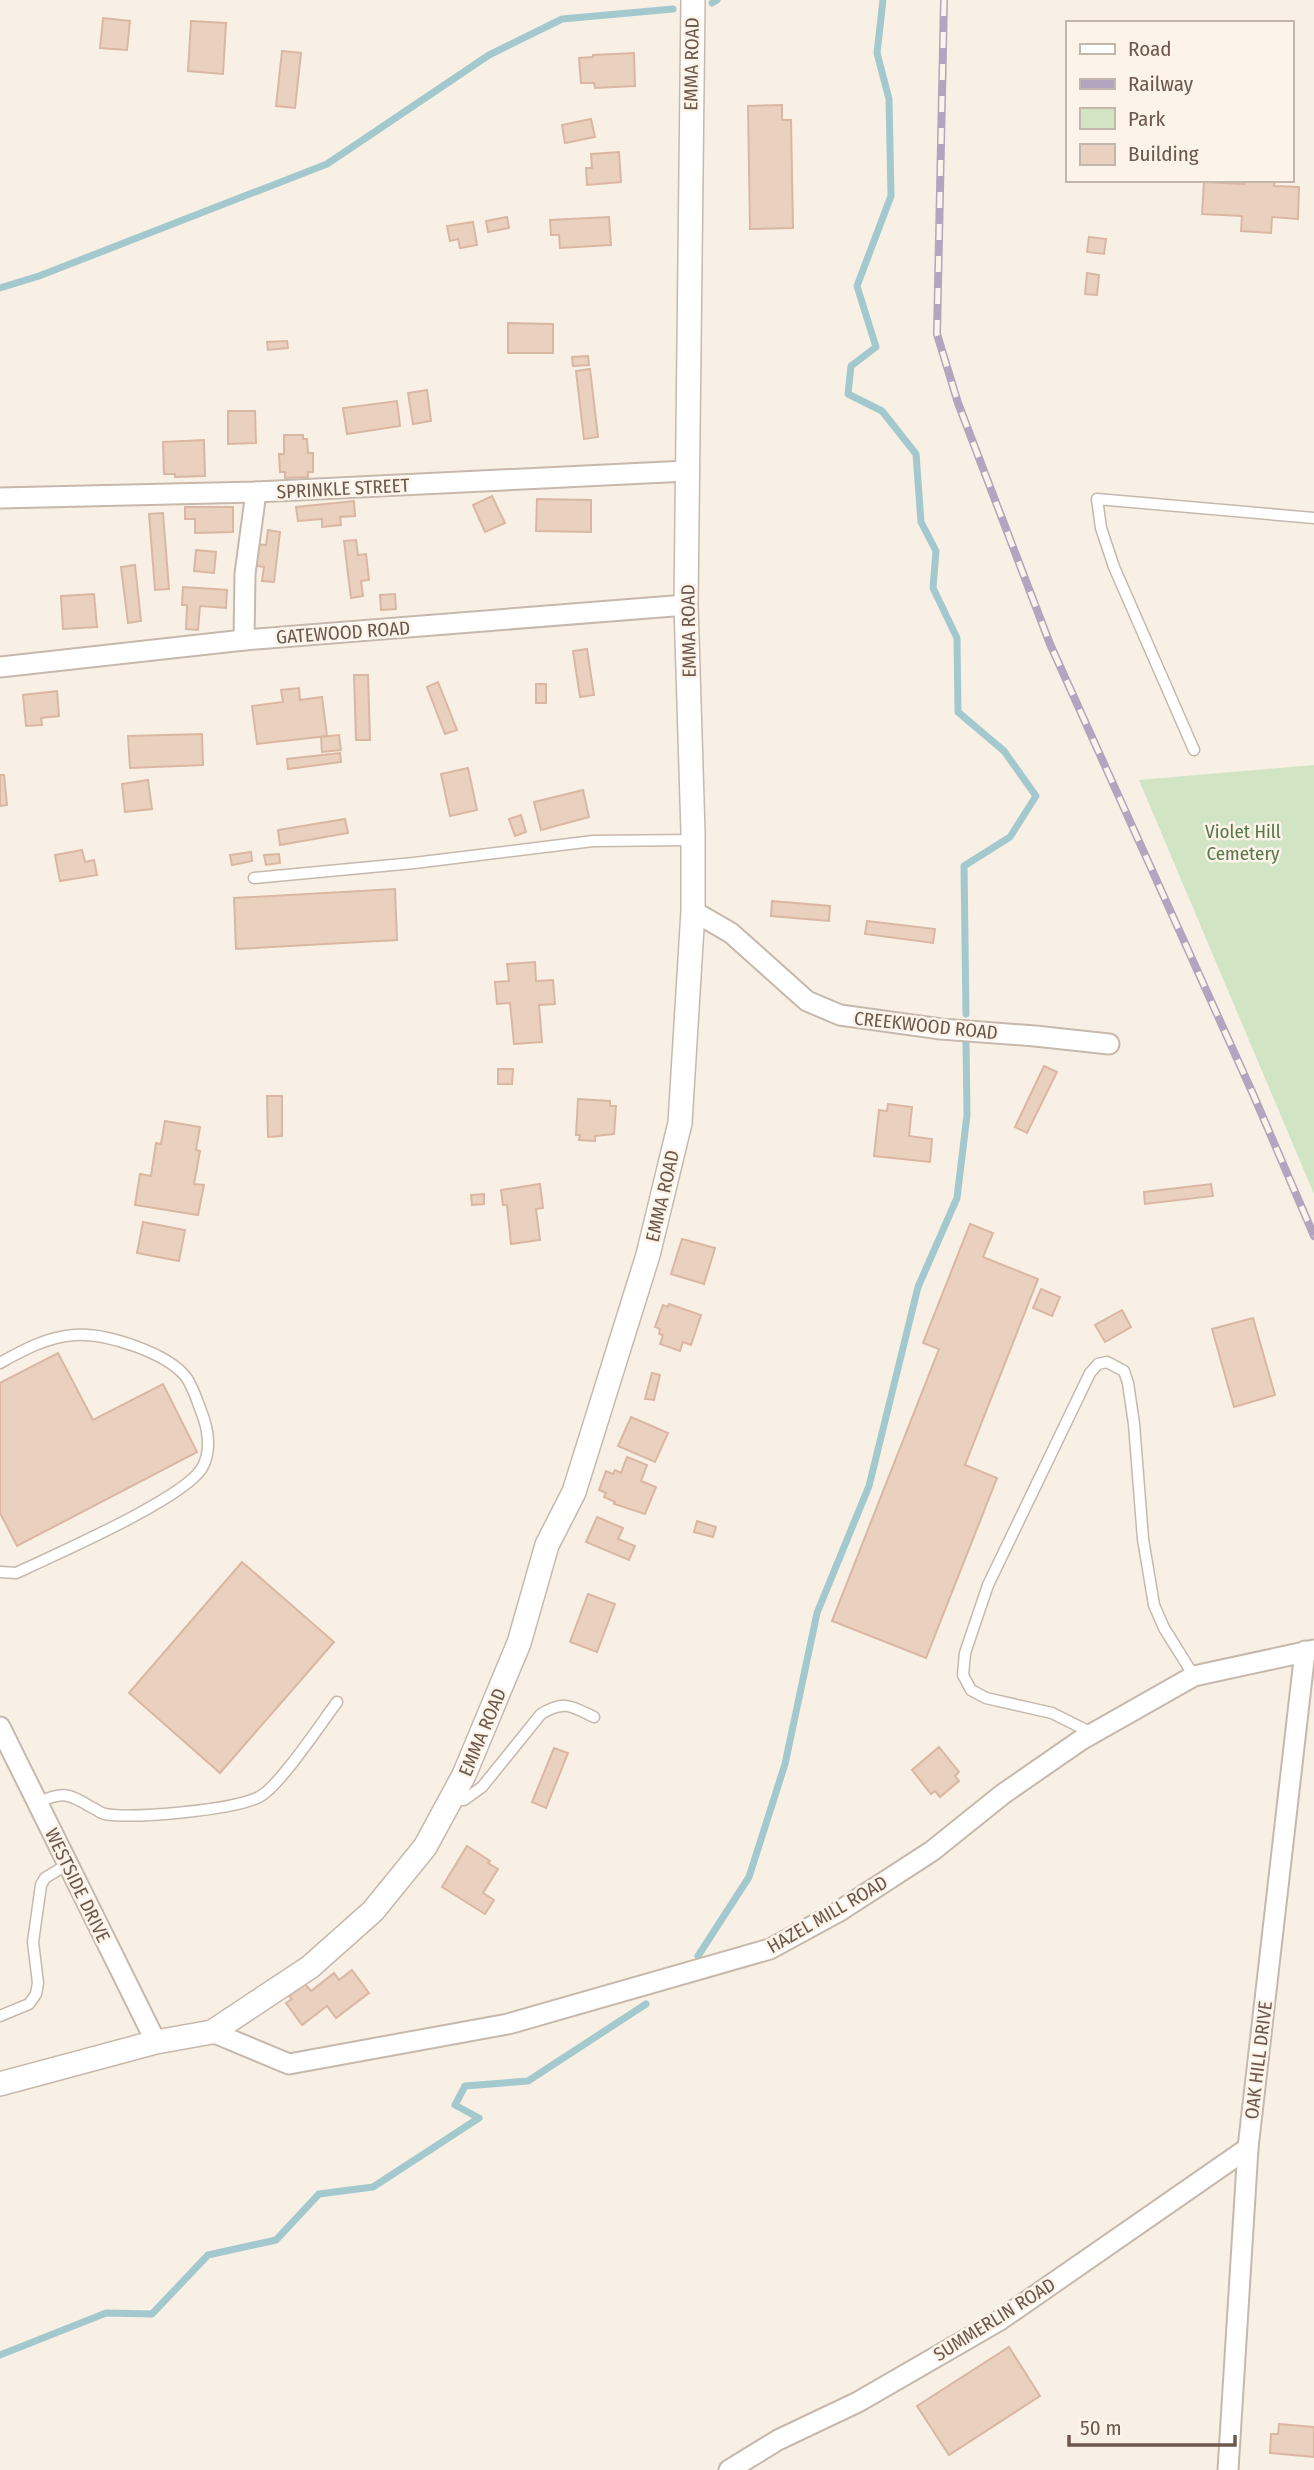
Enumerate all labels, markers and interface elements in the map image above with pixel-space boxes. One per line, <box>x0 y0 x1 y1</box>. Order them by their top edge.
street label: EMMA ROAD <box>679 17 704 111</box>
legend <box>1066 21 1293 182</box>
text: Road <box>1128 36 1172 62</box>
text: Railway <box>1128 71 1194 97</box>
text: Park <box>1128 106 1166 132</box>
text: Building <box>1128 141 1199 167</box>
street label: SPRINKLE STREET <box>276 474 410 503</box>
street label: EMMA ROAD <box>676 584 701 678</box>
street label: GATEWOOD ROAD <box>275 616 411 649</box>
park label: Violet Hill Cemetery <box>1205 820 1281 865</box>
street label: CREEKWOOD ROAD <box>853 1007 999 1044</box>
street label: EMMA ROAD <box>641 1148 684 1244</box>
street label: EMMA ROAD <box>454 1685 511 1780</box>
street label: WESTSIDE DRIVE <box>40 1824 115 1946</box>
street label: HAZEL MILL ROAD <box>763 1871 891 1958</box>
street label: OAK HILL DRIVE <box>1240 2000 1277 2121</box>
street label: SUMMERLIN ROAD <box>929 2273 1059 2366</box>
scale bar <box>1069 2404 1235 2448</box>
text: 50 m <box>1080 2415 1122 2441</box>

